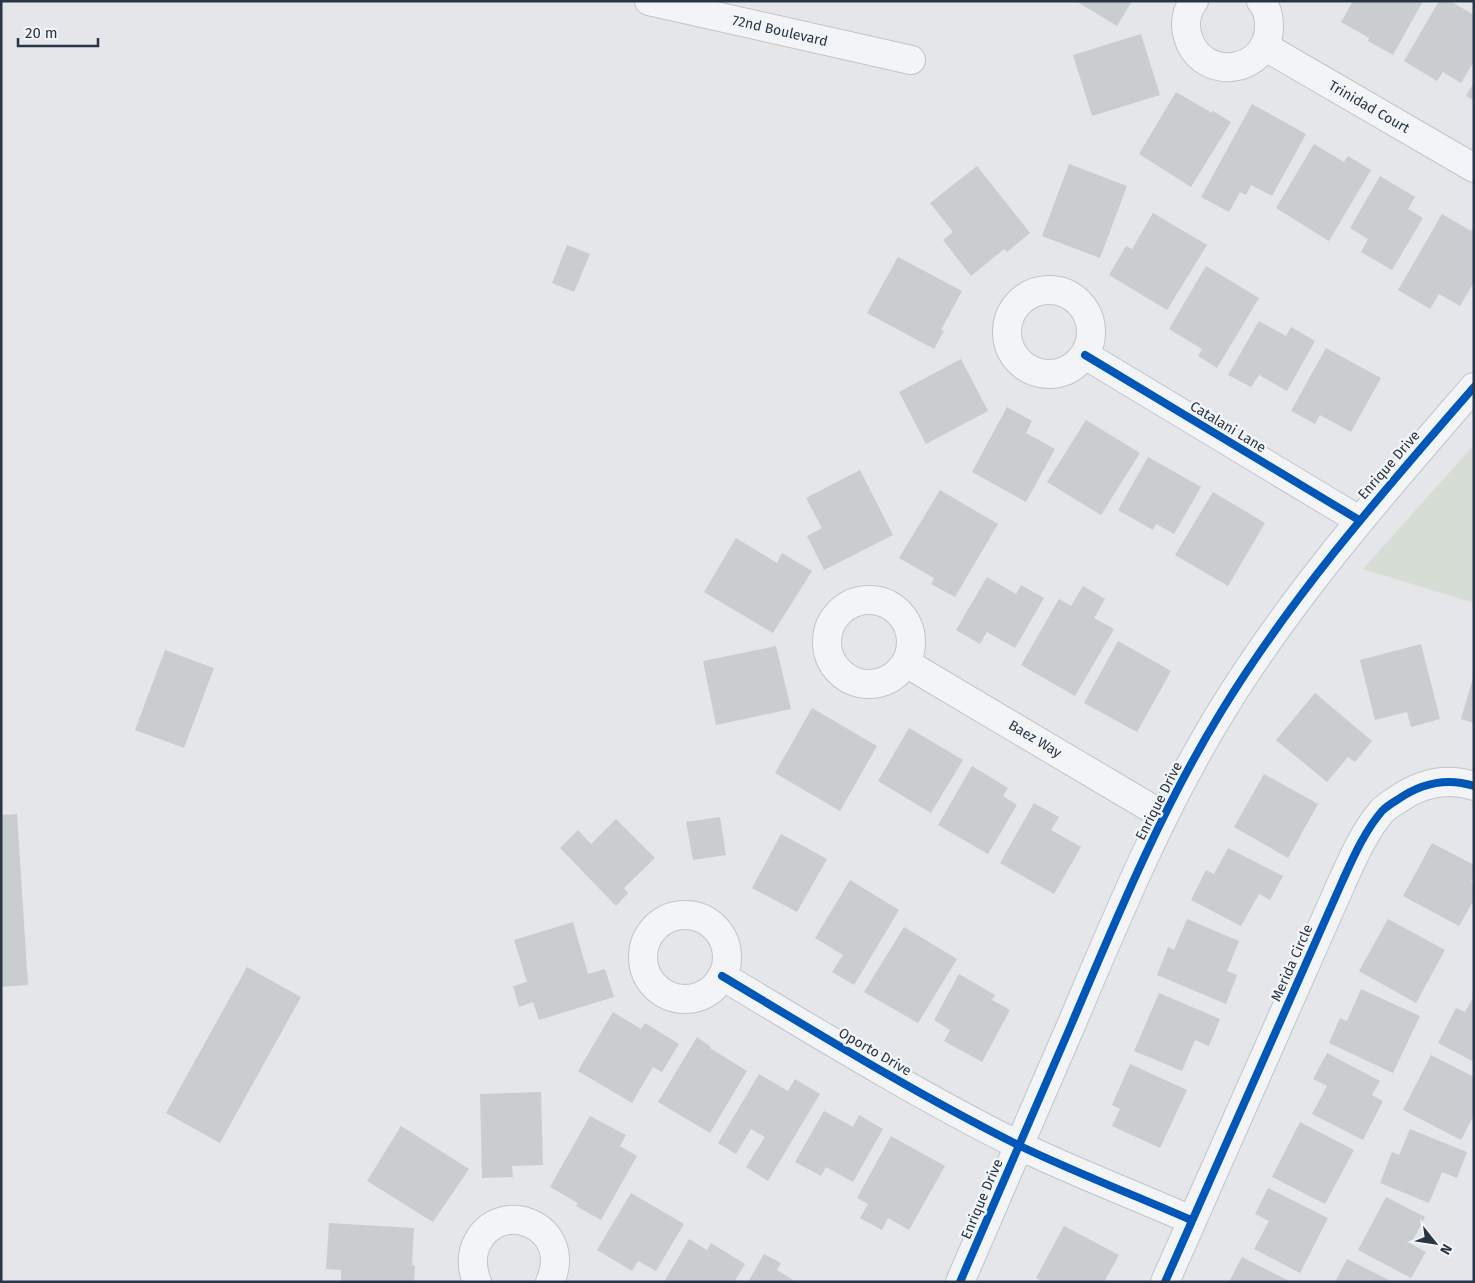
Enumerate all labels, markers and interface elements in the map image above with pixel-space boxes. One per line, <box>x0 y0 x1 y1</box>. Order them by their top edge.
street label: 72nd Boulevard <box>731 12 829 50</box>
scale bar <box>18 15 98 47</box>
text: 20 m <box>25 24 58 42</box>
street label: Trinidad Court <box>1325 77 1413 138</box>
street label: Catalani Lane <box>1187 398 1269 456</box>
street label: Enrique Drive <box>1355 427 1423 503</box>
street label: Baez Way <box>1005 717 1065 762</box>
street label: Enrique Drive <box>1132 759 1186 843</box>
street label: Merida Circle <box>1267 922 1317 1004</box>
street label: Oporto Drive <box>836 1024 914 1080</box>
street label: Enrique Drive <box>957 1156 1007 1242</box>
north arrow <box>1410 1218 1460 1268</box>
text: N <box>1436 1241 1456 1258</box>

